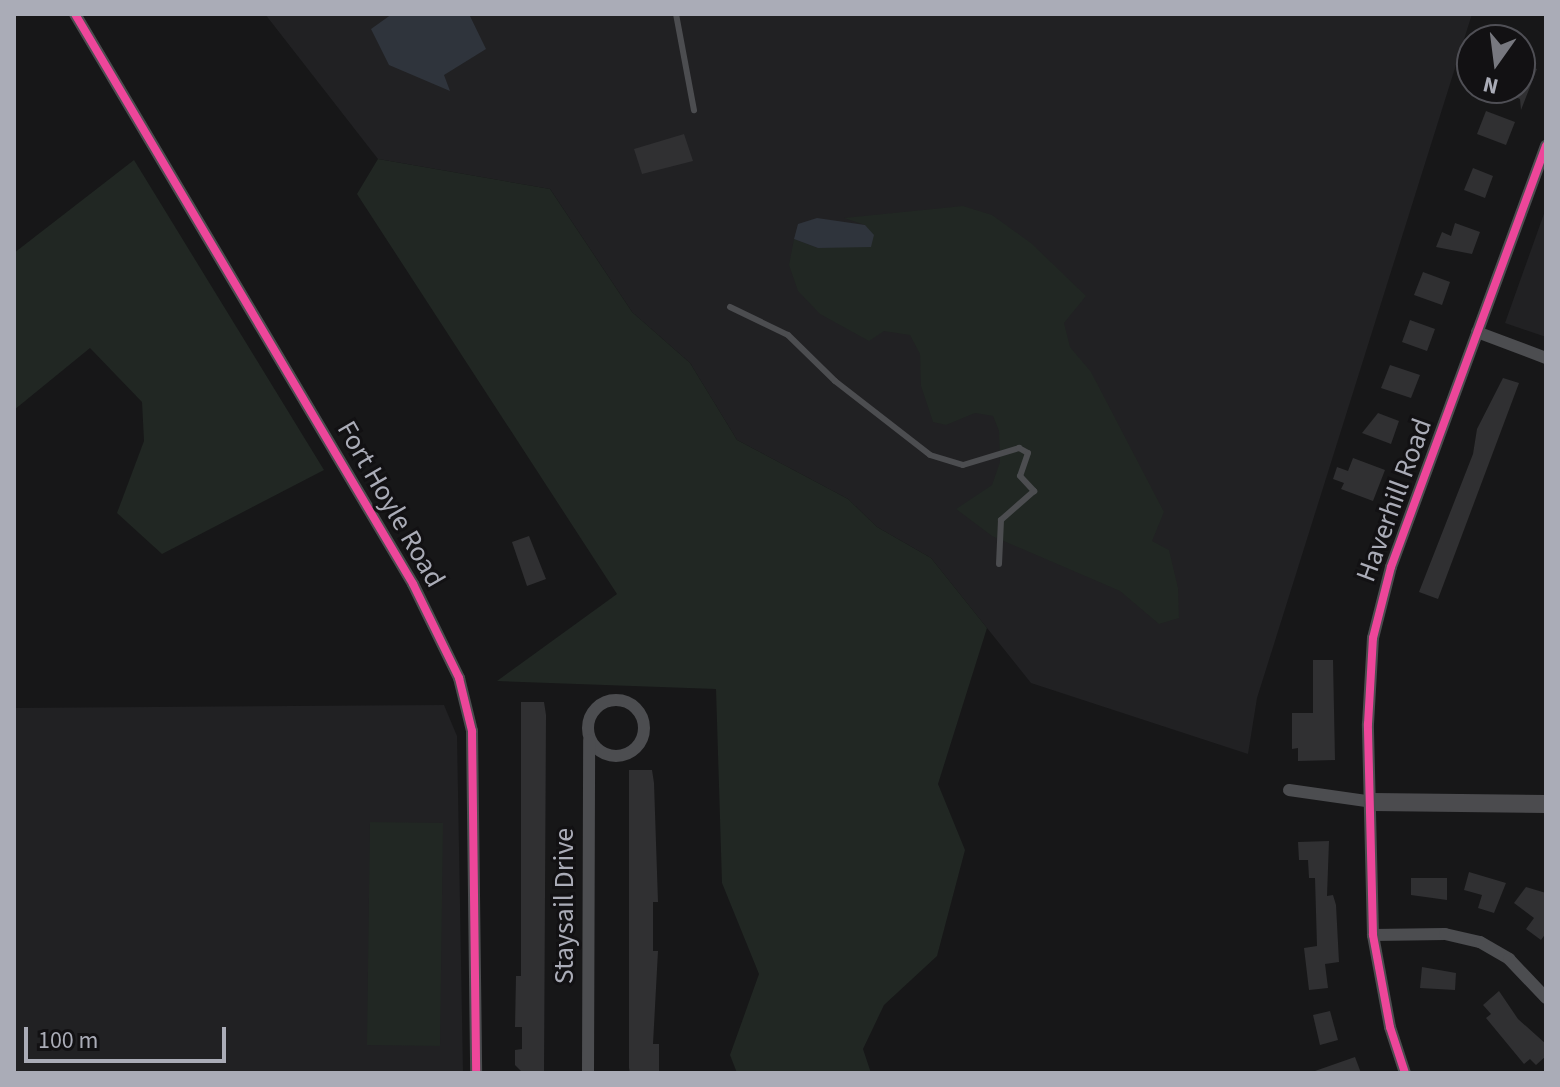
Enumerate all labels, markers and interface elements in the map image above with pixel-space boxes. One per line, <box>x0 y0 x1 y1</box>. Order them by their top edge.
north arrow <box>1456 24 1536 104</box>
text: N <box>1480 68 1502 103</box>
street label: Haverhill Road <box>1349 414 1439 586</box>
street label: Fort Hoyle Road <box>330 415 452 593</box>
street label: Staysail Drive <box>547 828 581 984</box>
scale bar <box>28 1011 230 1061</box>
text: 100 m <box>38 1023 98 1058</box>

